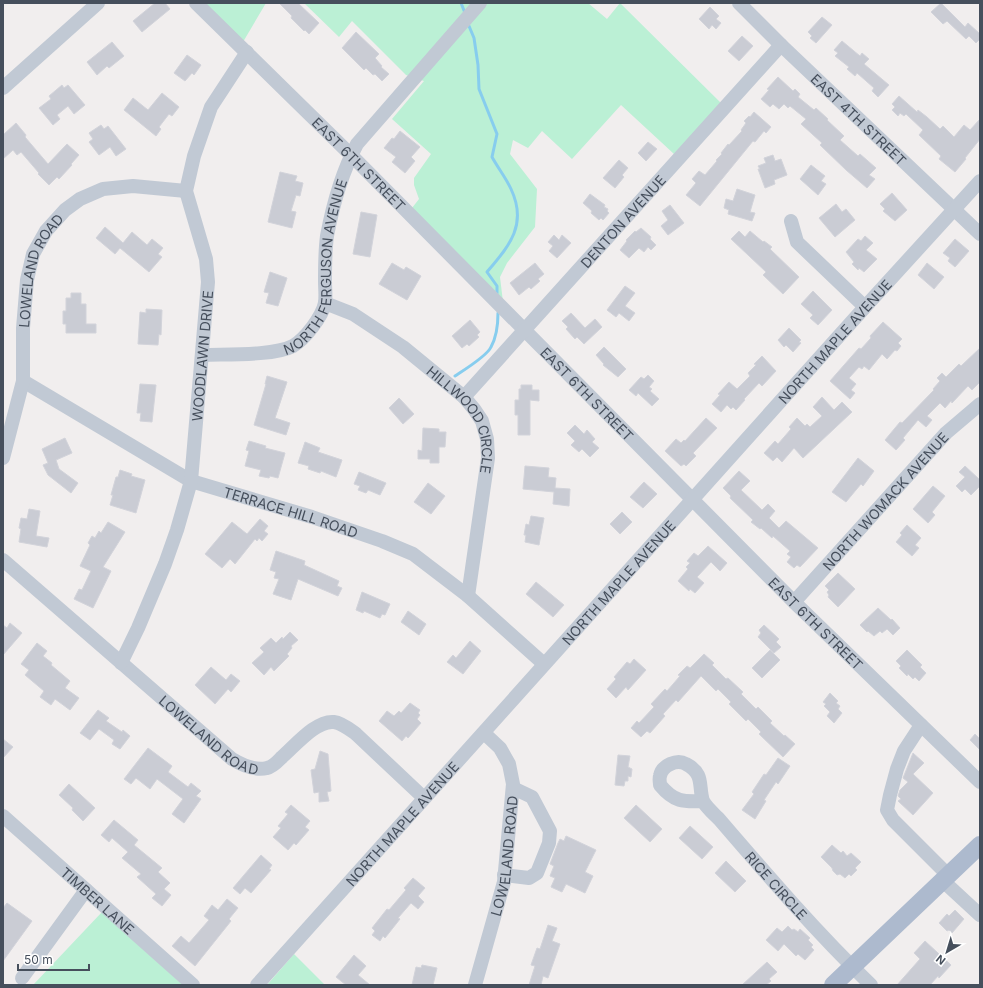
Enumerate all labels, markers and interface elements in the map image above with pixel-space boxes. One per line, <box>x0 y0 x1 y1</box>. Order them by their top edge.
street label: EAST 4TH STREET <box>808 70 910 168</box>
street label: EAST 6TH STREET <box>309 113 409 214</box>
street label: DENTON AVENUE <box>576 171 669 271</box>
street label: NORTH FERGUSON AVENUE <box>281 176 350 358</box>
street label: LOWELAND ROAD <box>15 210 66 328</box>
street label: NORTH MAPLE AVENUE <box>774 275 895 407</box>
street label: WOODLAWN DRIVE <box>188 290 216 422</box>
street label: EAST 6TH STREET <box>537 343 638 444</box>
street label: HILLWOOD CIRCLE <box>424 362 496 475</box>
street label: NORTH WOMACK AVENUE <box>818 428 951 573</box>
street label: TERRACE HILL ROAD <box>222 483 361 541</box>
street label: NORTH MAPLE AVENUE <box>558 516 678 648</box>
street label: EAST 6TH STREET <box>765 573 867 673</box>
street label: LOWELAND ROAD <box>156 691 260 777</box>
street label: NORTH MAPLE AVENUE <box>342 758 462 889</box>
street label: LOWELAND ROAD <box>486 795 520 918</box>
street label: RICE CIRCLE <box>742 848 811 923</box>
street label: TIMBER LANE <box>58 863 138 938</box>
north arrow <box>927 932 967 972</box>
scale bar <box>18 946 89 972</box>
text: 50 m <box>24 952 53 967</box>
text: N <box>933 952 948 968</box>

